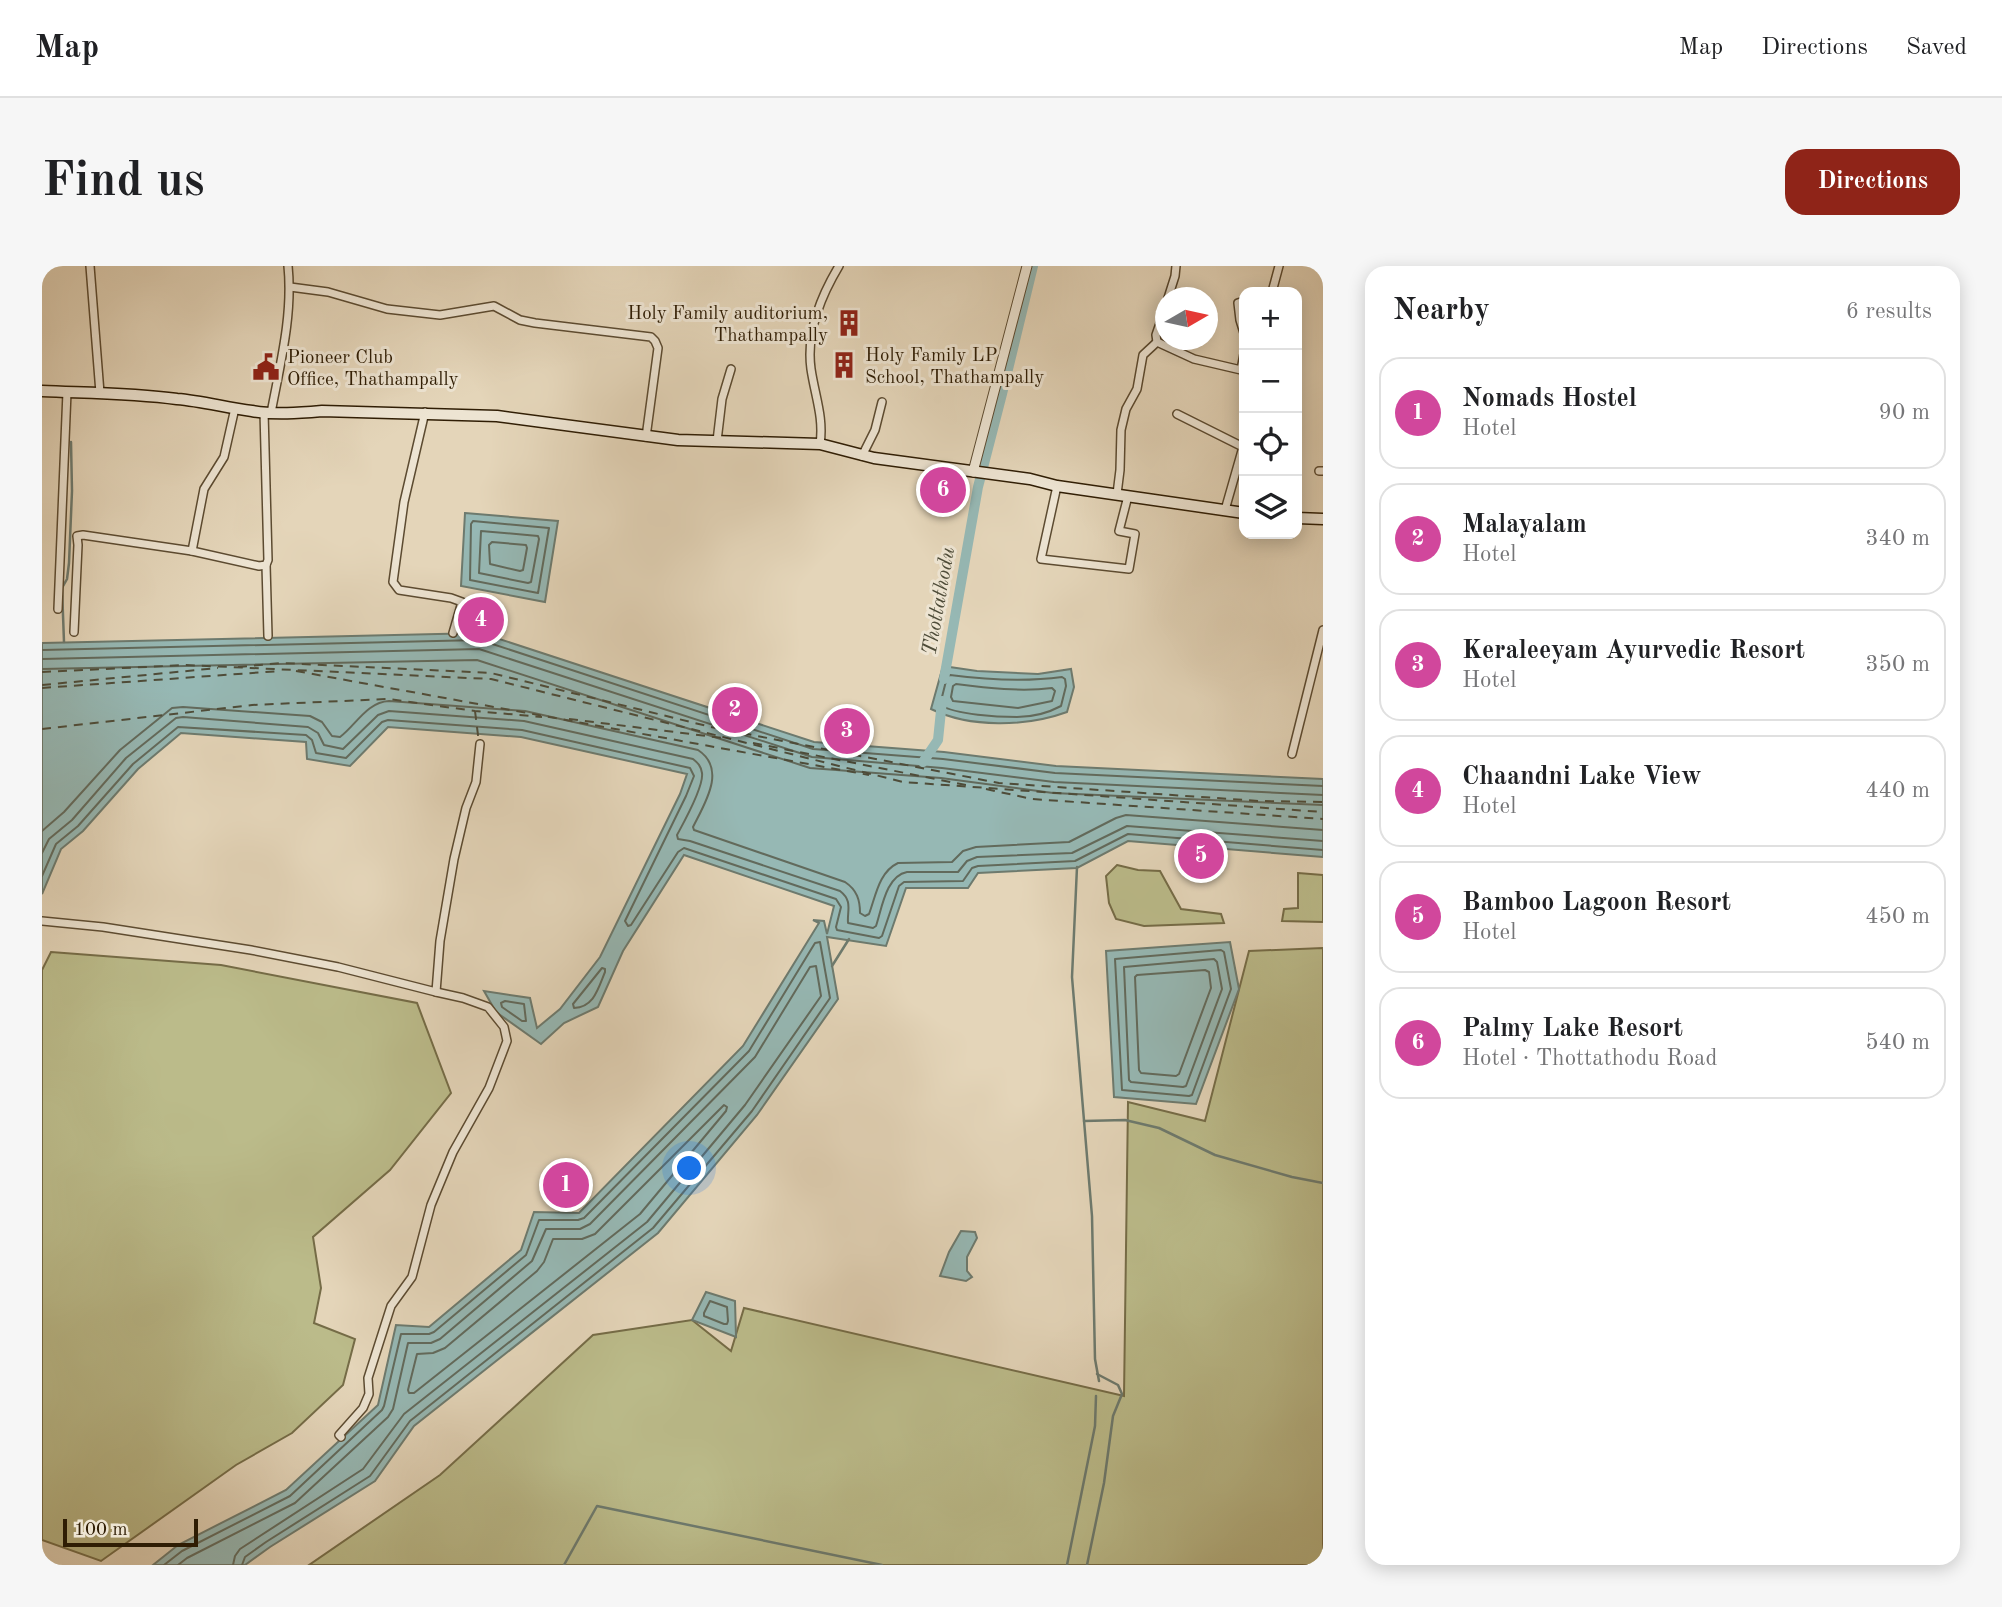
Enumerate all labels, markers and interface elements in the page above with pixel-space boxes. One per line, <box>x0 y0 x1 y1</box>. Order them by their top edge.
text: Map <box>35 32 99 65</box>
text: Map <box>1679 36 1723 60</box>
text: Directions <box>1761 36 1868 60</box>
text: Saved <box>1906 36 1967 60</box>
button: Directions <box>1785 149 1960 215</box>
text: Find us <box>42 158 205 207</box>
north arrow <box>1155 287 1218 350</box>
map controls <box>1239 287 1302 539</box>
button: + <box>1239 287 1302 350</box>
text: Nearby <box>1393 296 1490 326</box>
text: 6 results <box>1846 300 1932 323</box>
place label: Holy Family auditorium, Thathampally <box>627 305 828 346</box>
building icon: Holy Family auditorium, Thathampally <box>834 308 864 338</box>
place label: Holy Family LP School, Thathampally <box>865 347 1044 388</box>
place label: Pioneer Club Office, Thathampally <box>287 349 459 390</box>
building icon: Holy Family LP School, Thathampally <box>829 350 859 380</box>
button: − <box>1239 350 1302 413</box>
public building icon: Pioneer Club Office, Thathampally <box>251 352 281 382</box>
text: Nomads Hostel <box>1462 386 1637 412</box>
text: 1 <box>1411 401 1425 424</box>
text: 90 m <box>1879 401 1930 424</box>
button: locate <box>1239 413 1302 476</box>
text: Hotel <box>1462 417 1516 440</box>
pin: 6 <box>920 464 966 516</box>
button: layers <box>1239 476 1302 539</box>
text: Malayalam <box>1462 512 1587 538</box>
text: 2 <box>1411 527 1425 550</box>
text: 340 m <box>1865 527 1930 550</box>
text: Hotel <box>1462 543 1516 566</box>
water label: Thottathodu <box>920 545 959 657</box>
pin: 4 <box>458 594 504 646</box>
text: Keraleeyam Ayurvedic Resort <box>1462 638 1805 664</box>
text: 3 <box>1411 653 1425 676</box>
text: 350 m <box>1865 653 1930 676</box>
text: Hotel <box>1462 669 1516 692</box>
pin: 2 <box>712 684 758 736</box>
pin: 3 <box>824 705 870 757</box>
text: Chaandni Lake View <box>1462 764 1701 790</box>
text: 4 <box>1411 779 1425 802</box>
text: 440 m <box>1865 779 1930 802</box>
text: Hotel <box>1462 795 1516 818</box>
pin: 5 <box>1178 830 1224 882</box>
text: Bamboo Lagoon Resort <box>1462 890 1731 916</box>
text: 5 <box>1411 905 1425 928</box>
text: 450 m <box>1865 905 1930 928</box>
text: Hotel <box>1462 921 1516 944</box>
text: Palmy Lake Resort <box>1462 1016 1683 1042</box>
text: 6 <box>1411 1031 1425 1054</box>
text: 540 m <box>1865 1031 1930 1054</box>
text: Hotel · Thottathodu Road <box>1462 1047 1717 1070</box>
your location <box>672 1151 706 1185</box>
pin: 1 <box>543 1159 589 1211</box>
scale bar <box>63 1516 198 1548</box>
text: 100 m <box>74 1521 127 1540</box>

